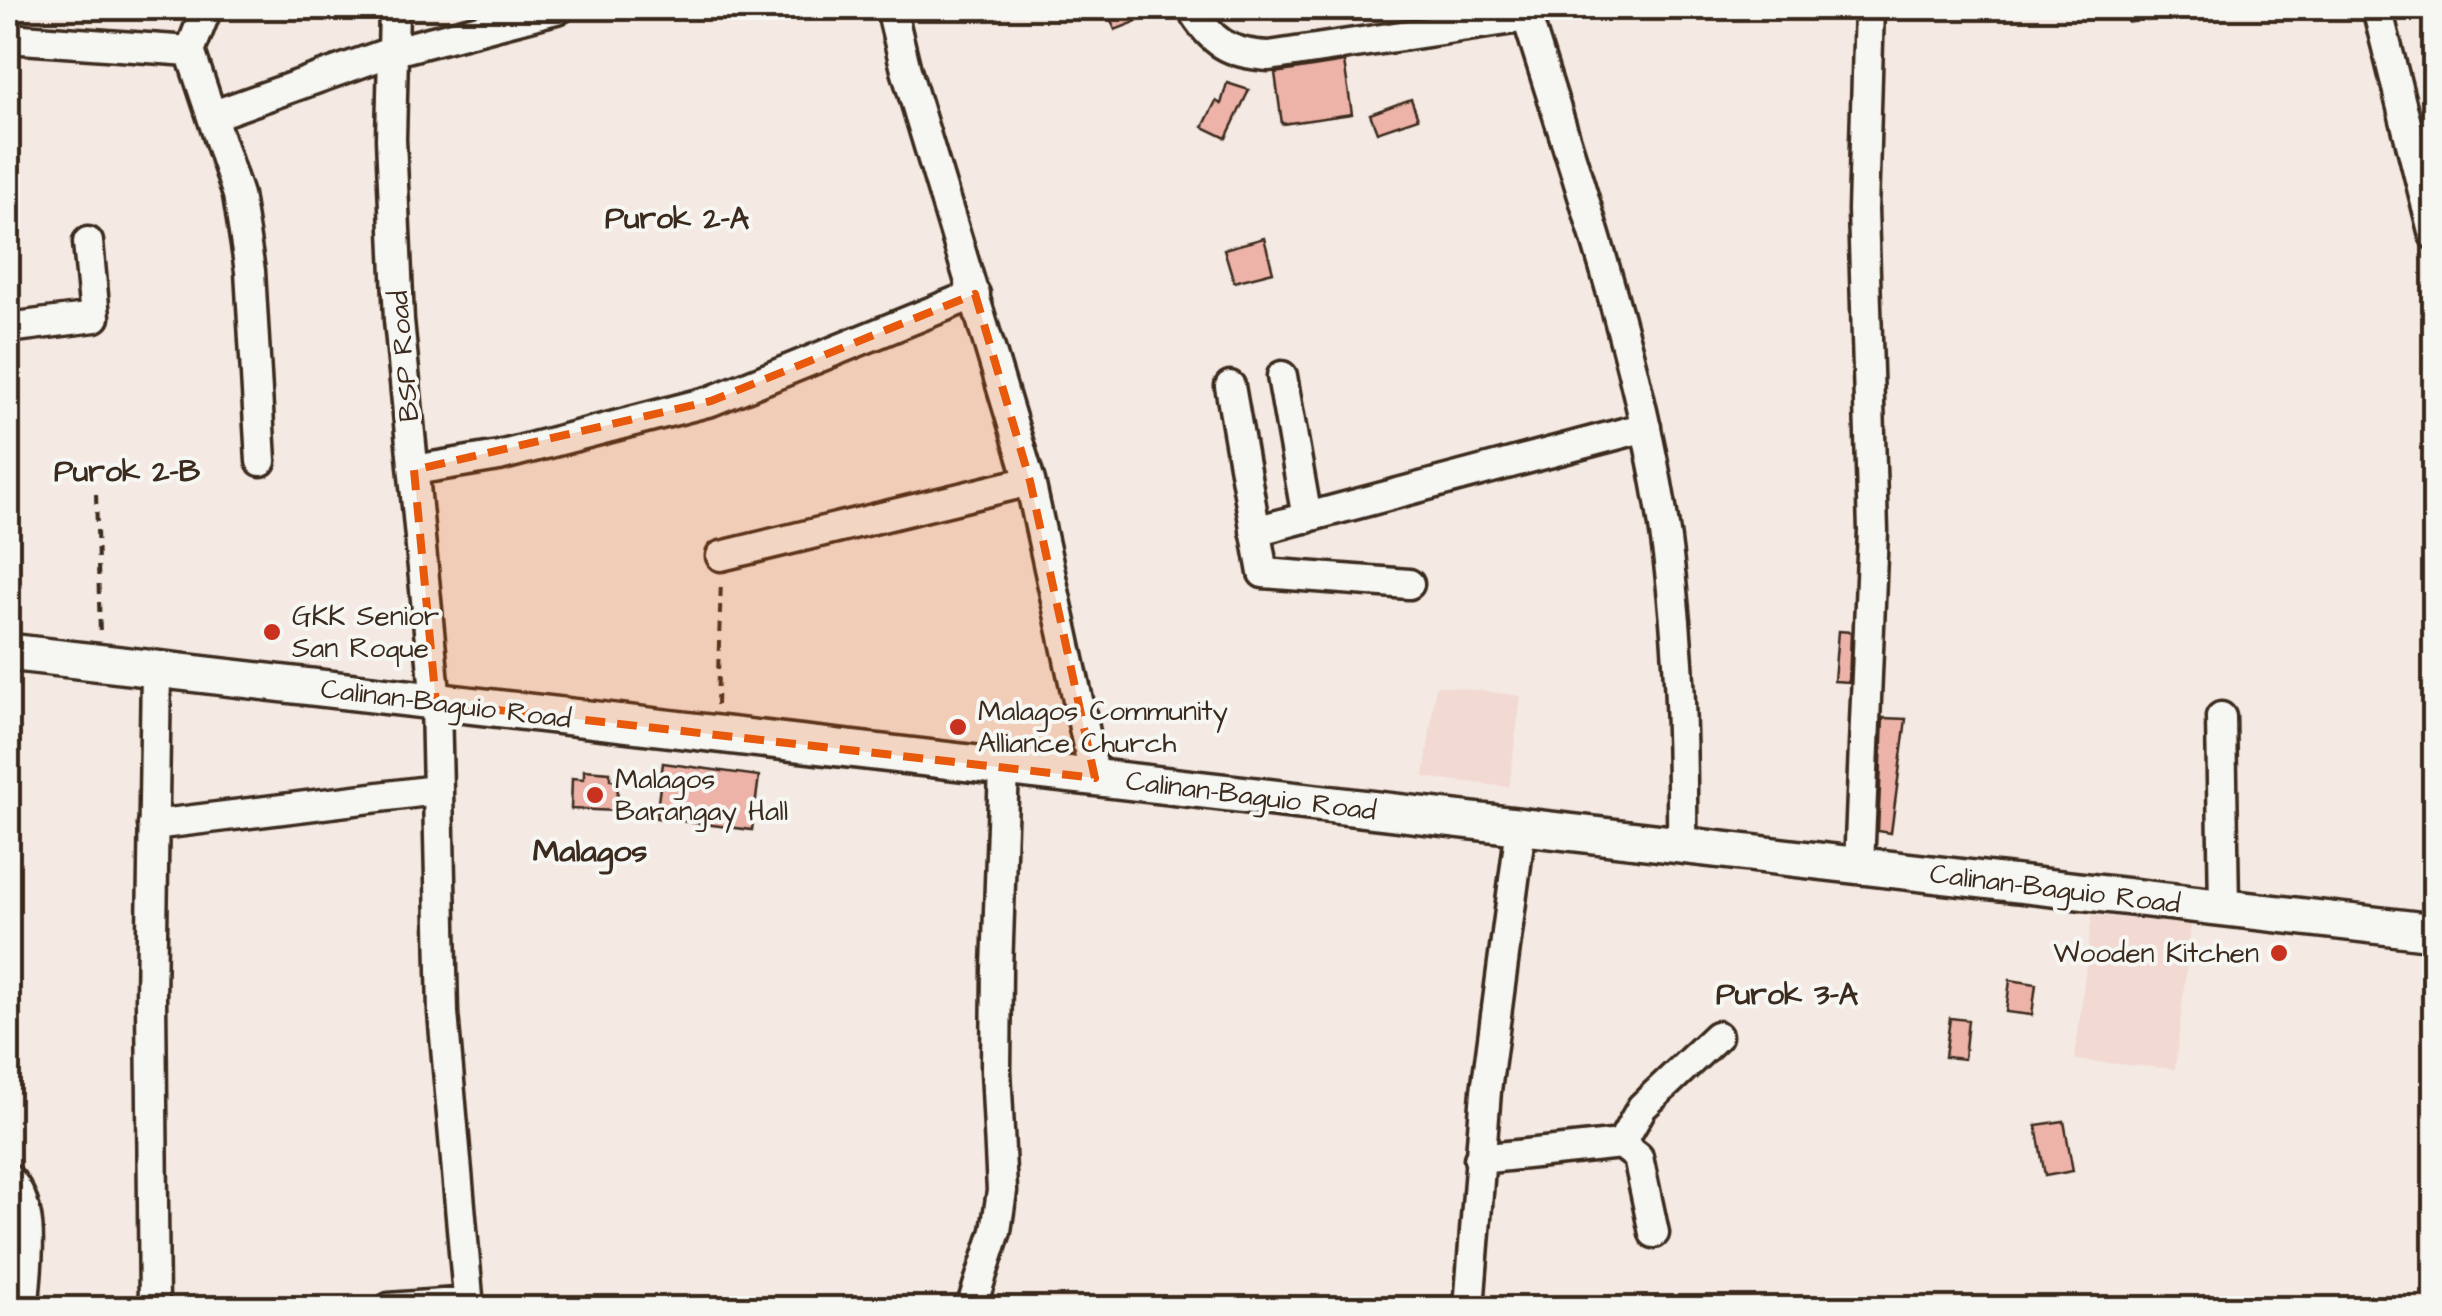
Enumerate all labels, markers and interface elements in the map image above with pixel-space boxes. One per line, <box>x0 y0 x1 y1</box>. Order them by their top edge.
district label: Purok 2-A <box>605 198 750 240</box>
street label: BSP Road <box>379 289 429 423</box>
district label: Purok 2-B <box>54 451 201 493</box>
place label: GKK Senior San Roque <box>292 597 439 668</box>
marker: GKK Senior San Roque <box>261 621 283 643</box>
street label: Calinan-Baguio Road <box>318 669 573 740</box>
place label: Malagos Community Alliance Church <box>978 692 1228 763</box>
marker: Malagos Community Alliance Church <box>947 716 969 738</box>
place label: Malagos Barangay Hall <box>615 760 788 833</box>
street label: Calinan-Baguio Road <box>1123 761 1378 832</box>
marker: Malagos Barangay Hall <box>584 784 606 806</box>
district label: Malagos <box>533 829 647 875</box>
street label: Calinan-Baguio Road <box>1927 854 2182 925</box>
place label: Wooden Kitchen <box>2053 934 2259 973</box>
marker: Wooden Kitchen <box>2268 942 2290 964</box>
district label: Purok 3-A <box>1716 974 1859 1016</box>

